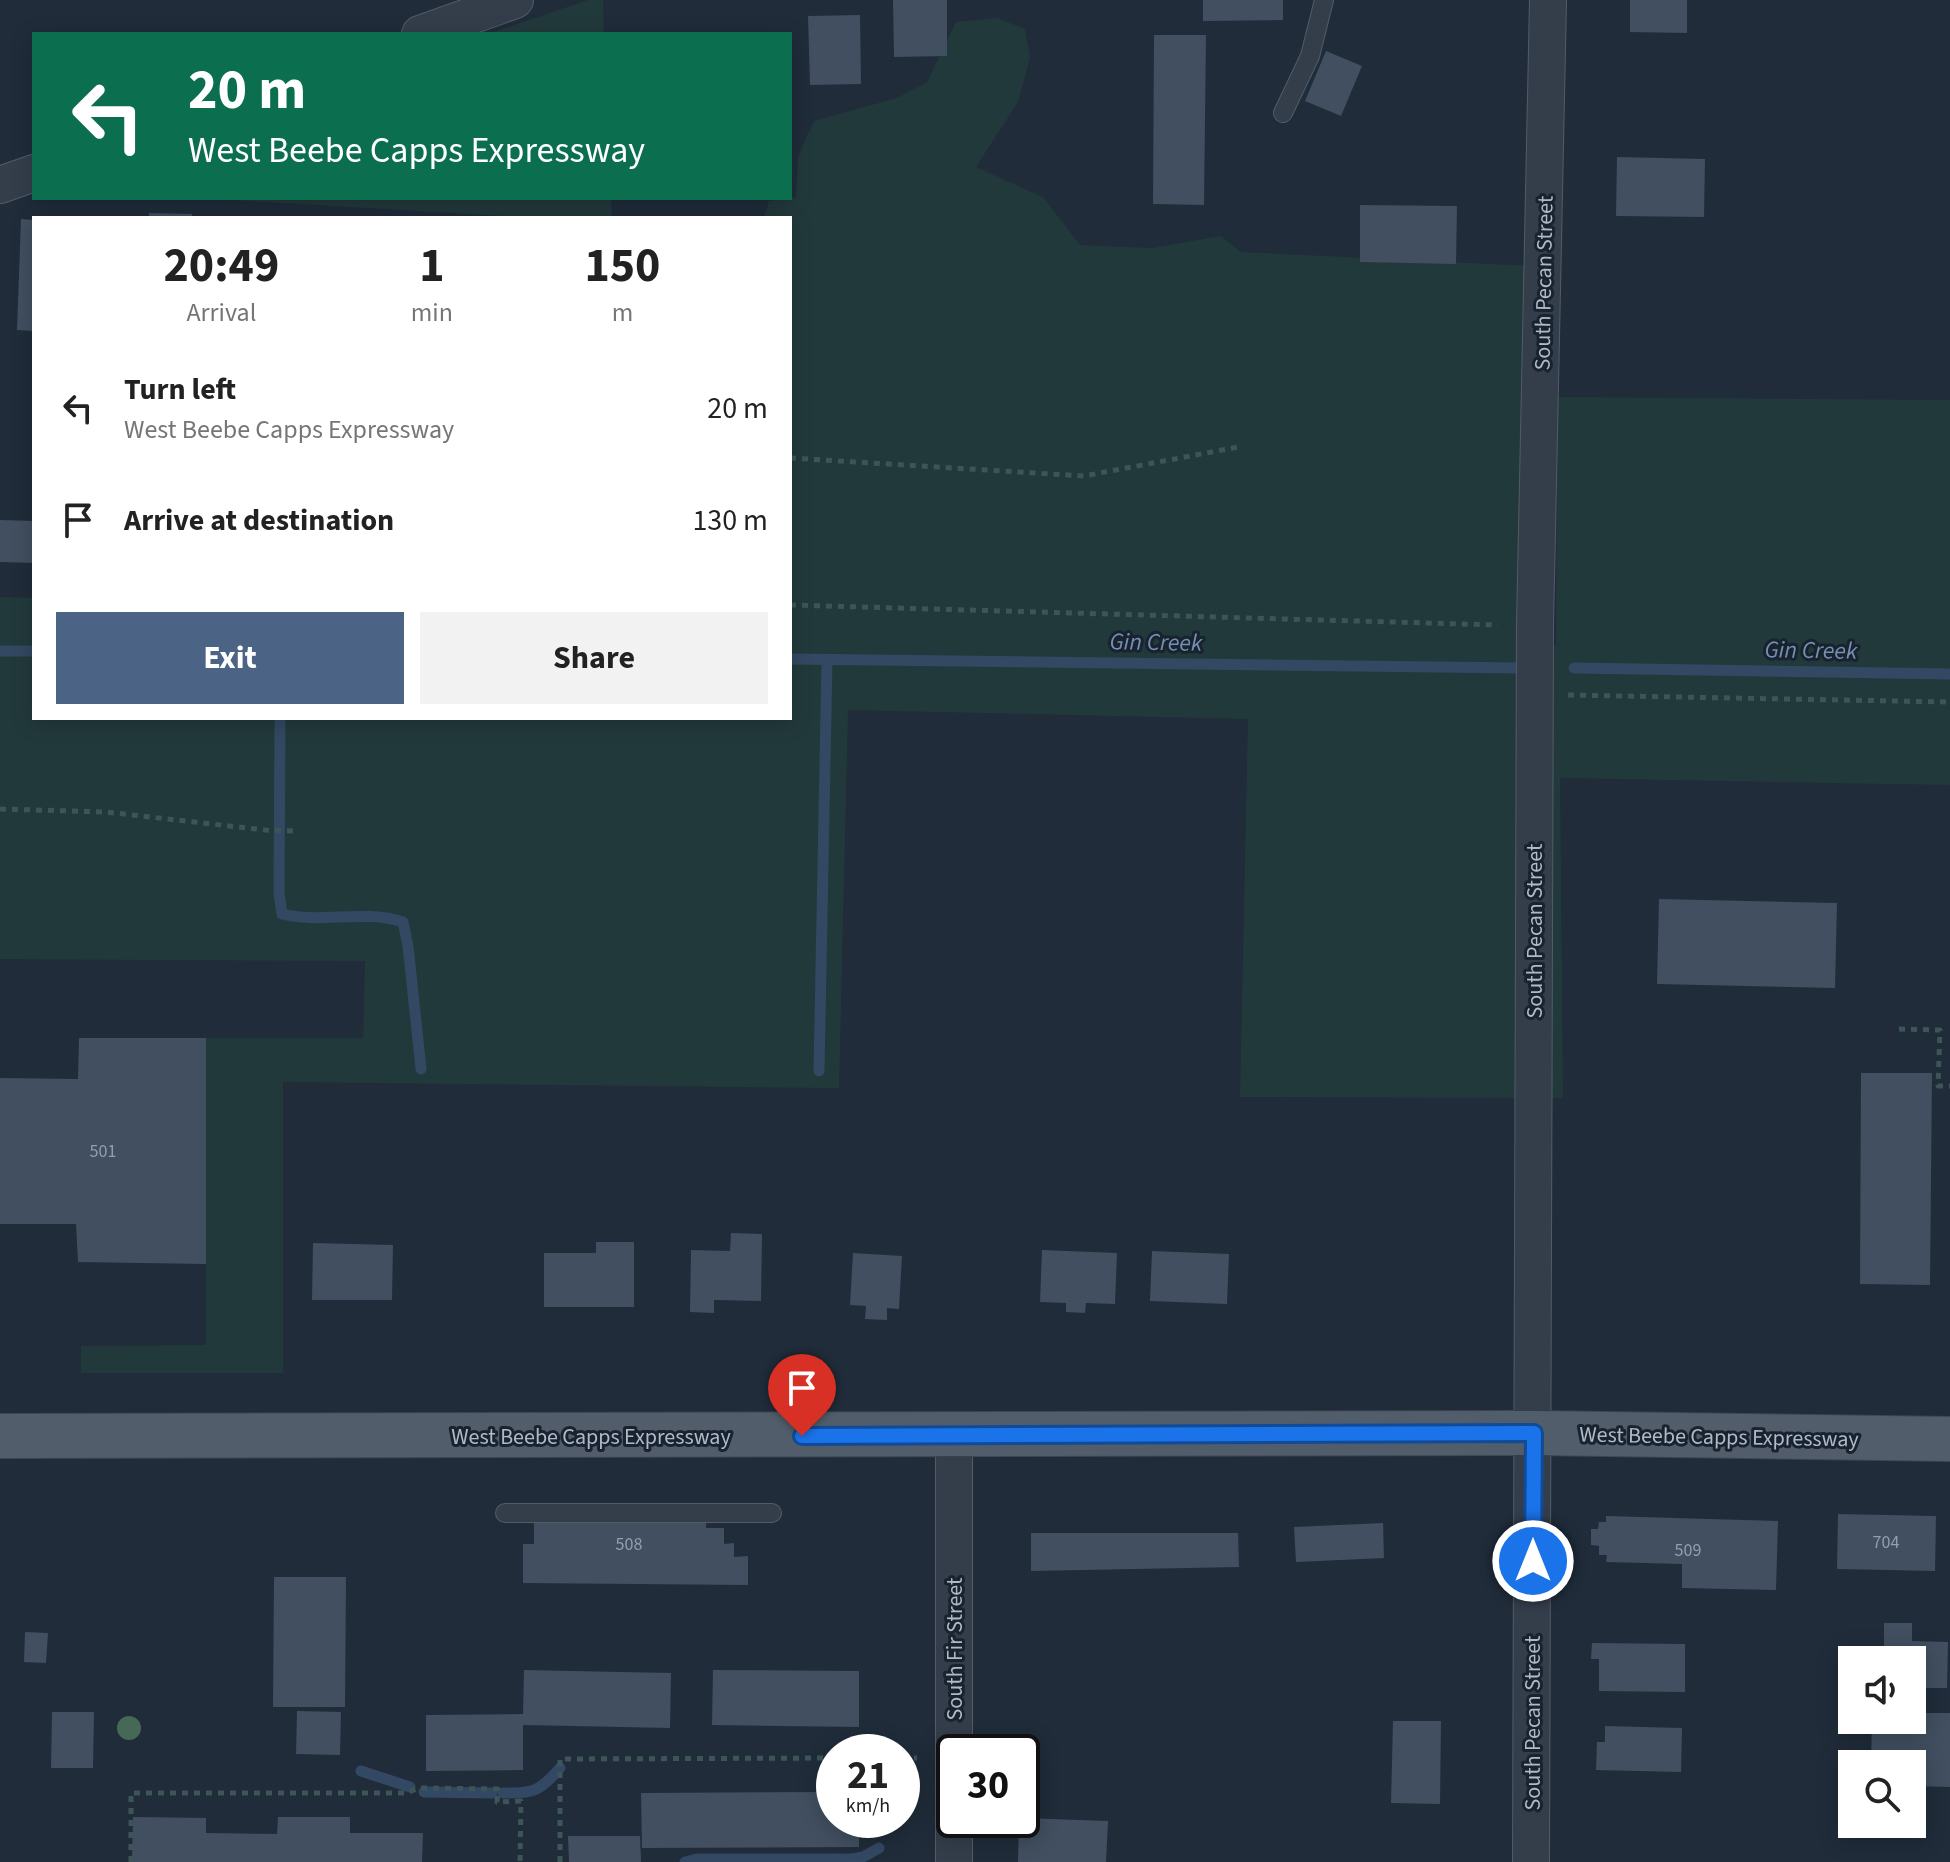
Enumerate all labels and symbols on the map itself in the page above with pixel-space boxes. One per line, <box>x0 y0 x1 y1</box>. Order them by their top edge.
street label: South Pecan Street <box>1526 195 1562 371</box>
water label: Gin Creek <box>1109 624 1203 661</box>
water label: Gin Creek <box>1764 632 1858 669</box>
street label: South Pecan Street <box>1519 843 1551 1018</box>
house number: 501 <box>90 1139 116 1164</box>
pin <box>768 1354 836 1436</box>
street label: West Beebe Capps Expressway <box>1579 1419 1860 1455</box>
street label: West Beebe Capps Expressway <box>451 1421 731 1453</box>
position arrow <box>1491 1519 1575 1603</box>
house number: 704 <box>1873 1530 1899 1555</box>
house number: 508 <box>616 1532 642 1557</box>
house number: 509 <box>1675 1538 1701 1563</box>
street label: South Fir Street <box>939 1577 971 1720</box>
street label: South Pecan Street <box>1517 1635 1549 1810</box>
speed limit sign: 30 <box>936 1734 1040 1838</box>

